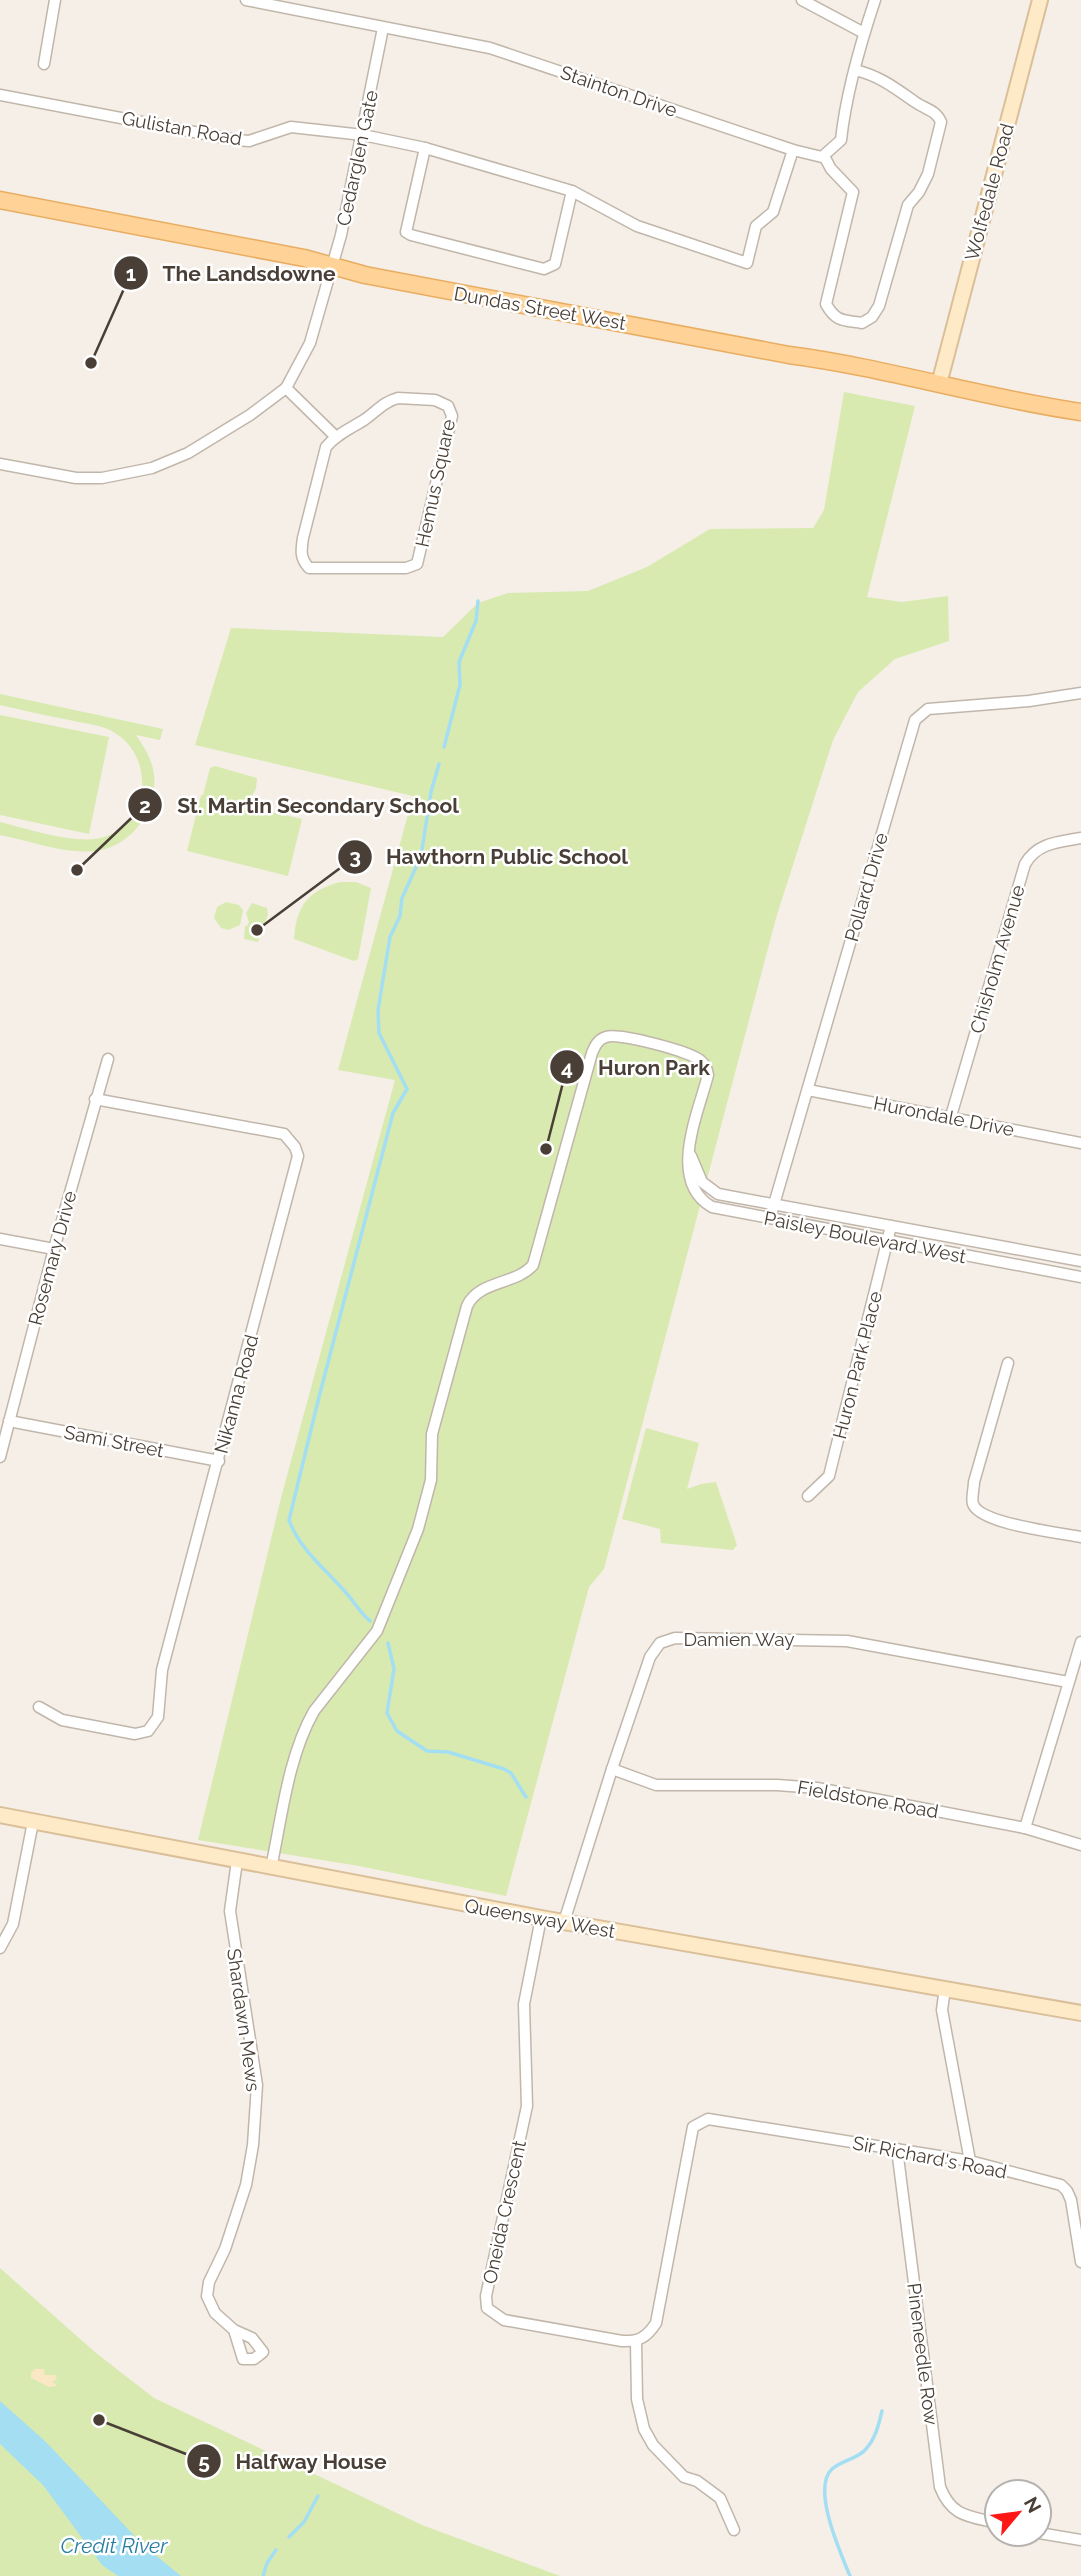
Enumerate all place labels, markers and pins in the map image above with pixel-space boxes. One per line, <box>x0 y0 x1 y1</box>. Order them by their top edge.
callout: The Landsdowne <box>114 252 350 294</box>
callout: St. Martin Secondary School <box>127 784 473 826</box>
callout: Hawthorn Public School <box>337 836 642 878</box>
callout: Huron Park <box>549 1046 724 1088</box>
callout: Halfway House <box>186 2440 401 2482</box>

